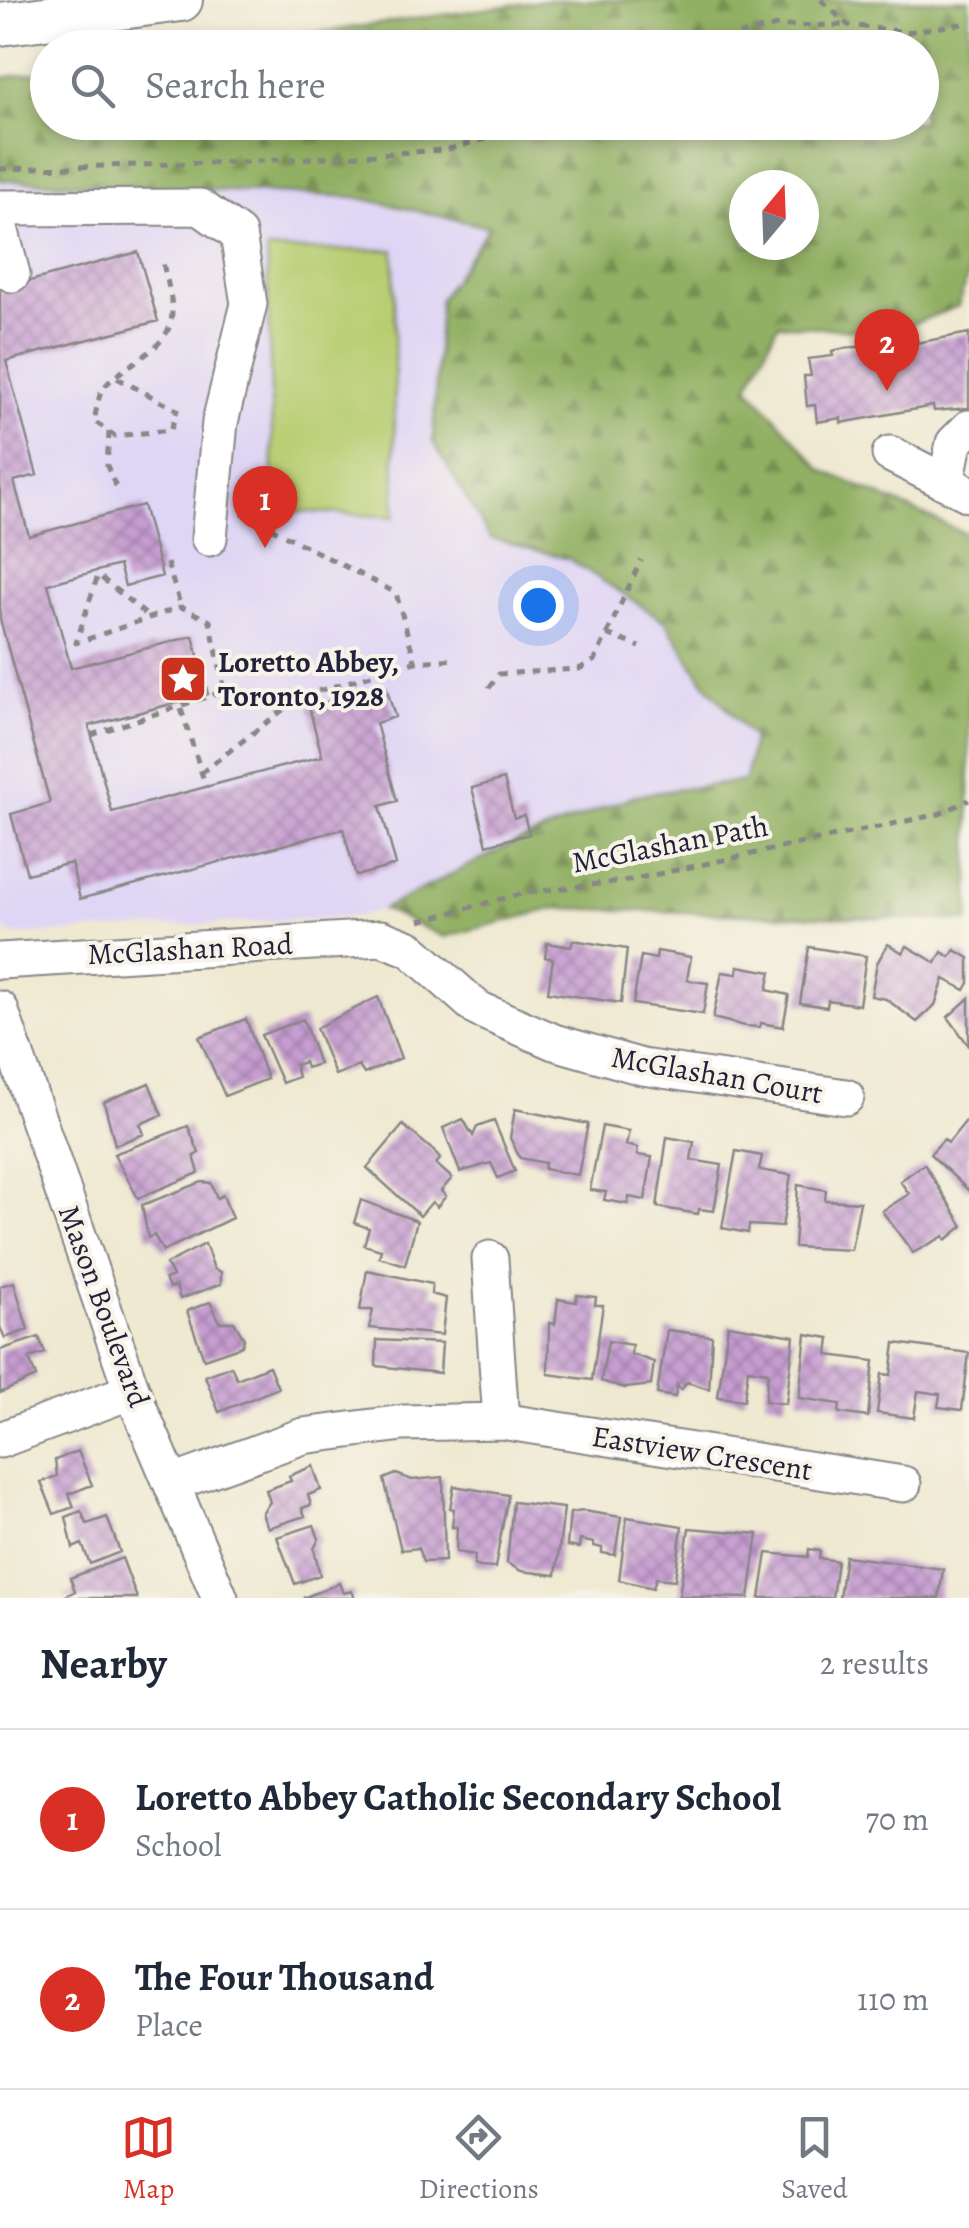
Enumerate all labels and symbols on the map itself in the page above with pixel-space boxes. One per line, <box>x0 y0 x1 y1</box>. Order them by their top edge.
north arrow <box>729 170 819 260</box>
pin: 2 <box>854 308 920 391</box>
pin: 1 <box>232 466 298 548</box>
your location <box>513 580 564 631</box>
place label: Loretto Abbey, Toronto, 1928 <box>218 642 399 716</box>
place icon: Loretto Abbey, Toronto, 1928 <box>157 653 209 705</box>
street label: McGlashan Path <box>569 805 771 883</box>
street label: McGlashan Road <box>86 924 295 974</box>
street label: McGlashan Court <box>608 1037 826 1113</box>
street label: Mason Boulevard <box>49 1199 159 1413</box>
street label: Eastview Crescent <box>589 1416 815 1490</box>

